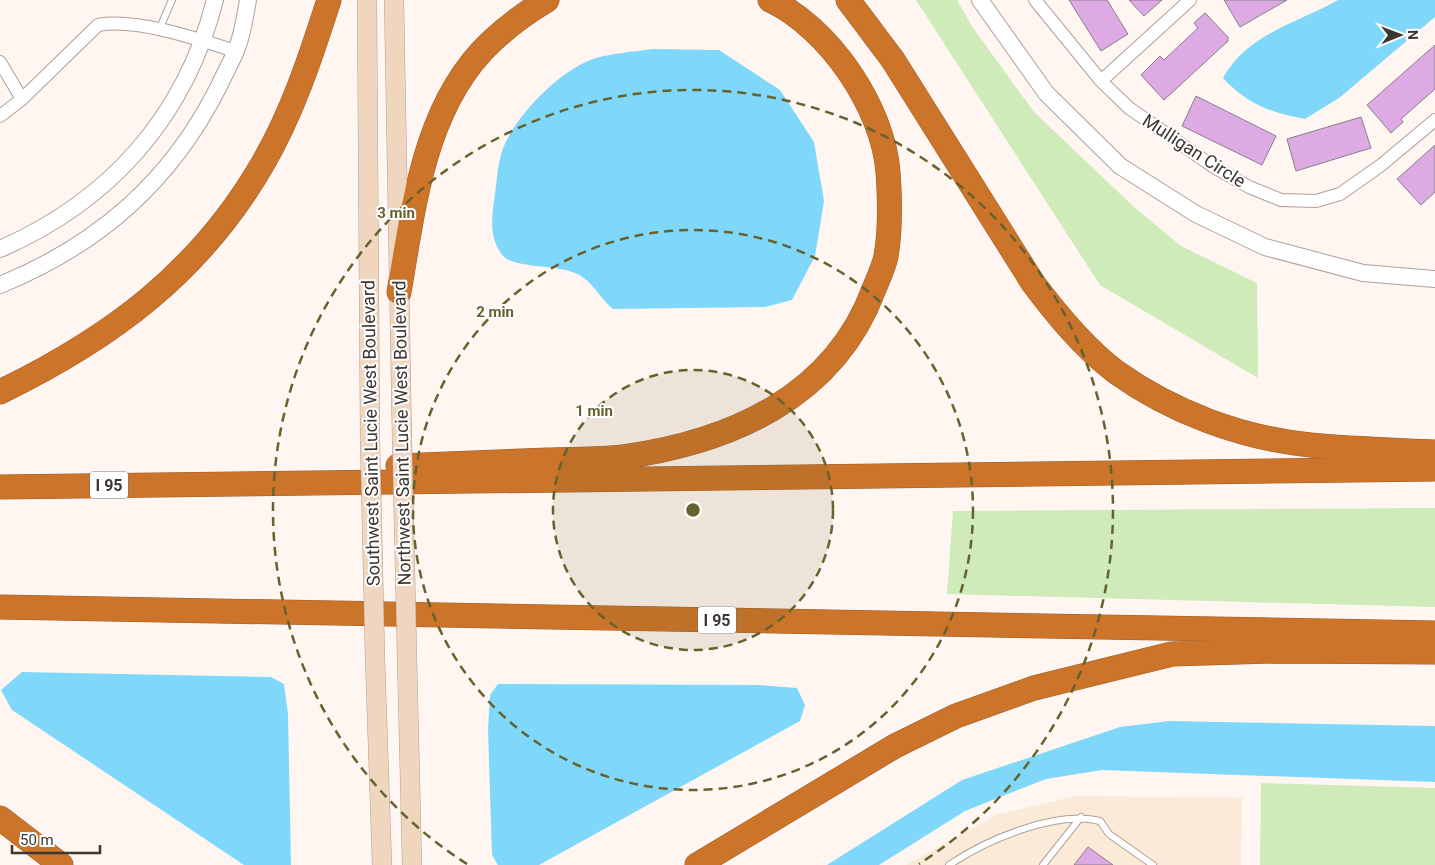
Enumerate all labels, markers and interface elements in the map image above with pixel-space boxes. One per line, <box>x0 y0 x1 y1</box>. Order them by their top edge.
north arrow <box>1375 10 1425 60</box>
text: N <box>1405 30 1421 40</box>
street label: Mulligan Circle <box>1139 110 1250 192</box>
text: 3 min <box>377 204 415 222</box>
street label: Southwest Saint Lucie West Boulevard <box>357 280 384 586</box>
street label: Northwest Saint Lucie West Boulevard <box>388 280 415 586</box>
text: 2 min <box>476 303 514 321</box>
text: 1 min <box>575 402 613 420</box>
road number: I 95 <box>90 472 128 498</box>
centre of rings <box>684 501 702 519</box>
road number: I 95 <box>698 606 736 634</box>
scale bar <box>12 822 100 854</box>
text: 50 m <box>20 831 54 849</box>

